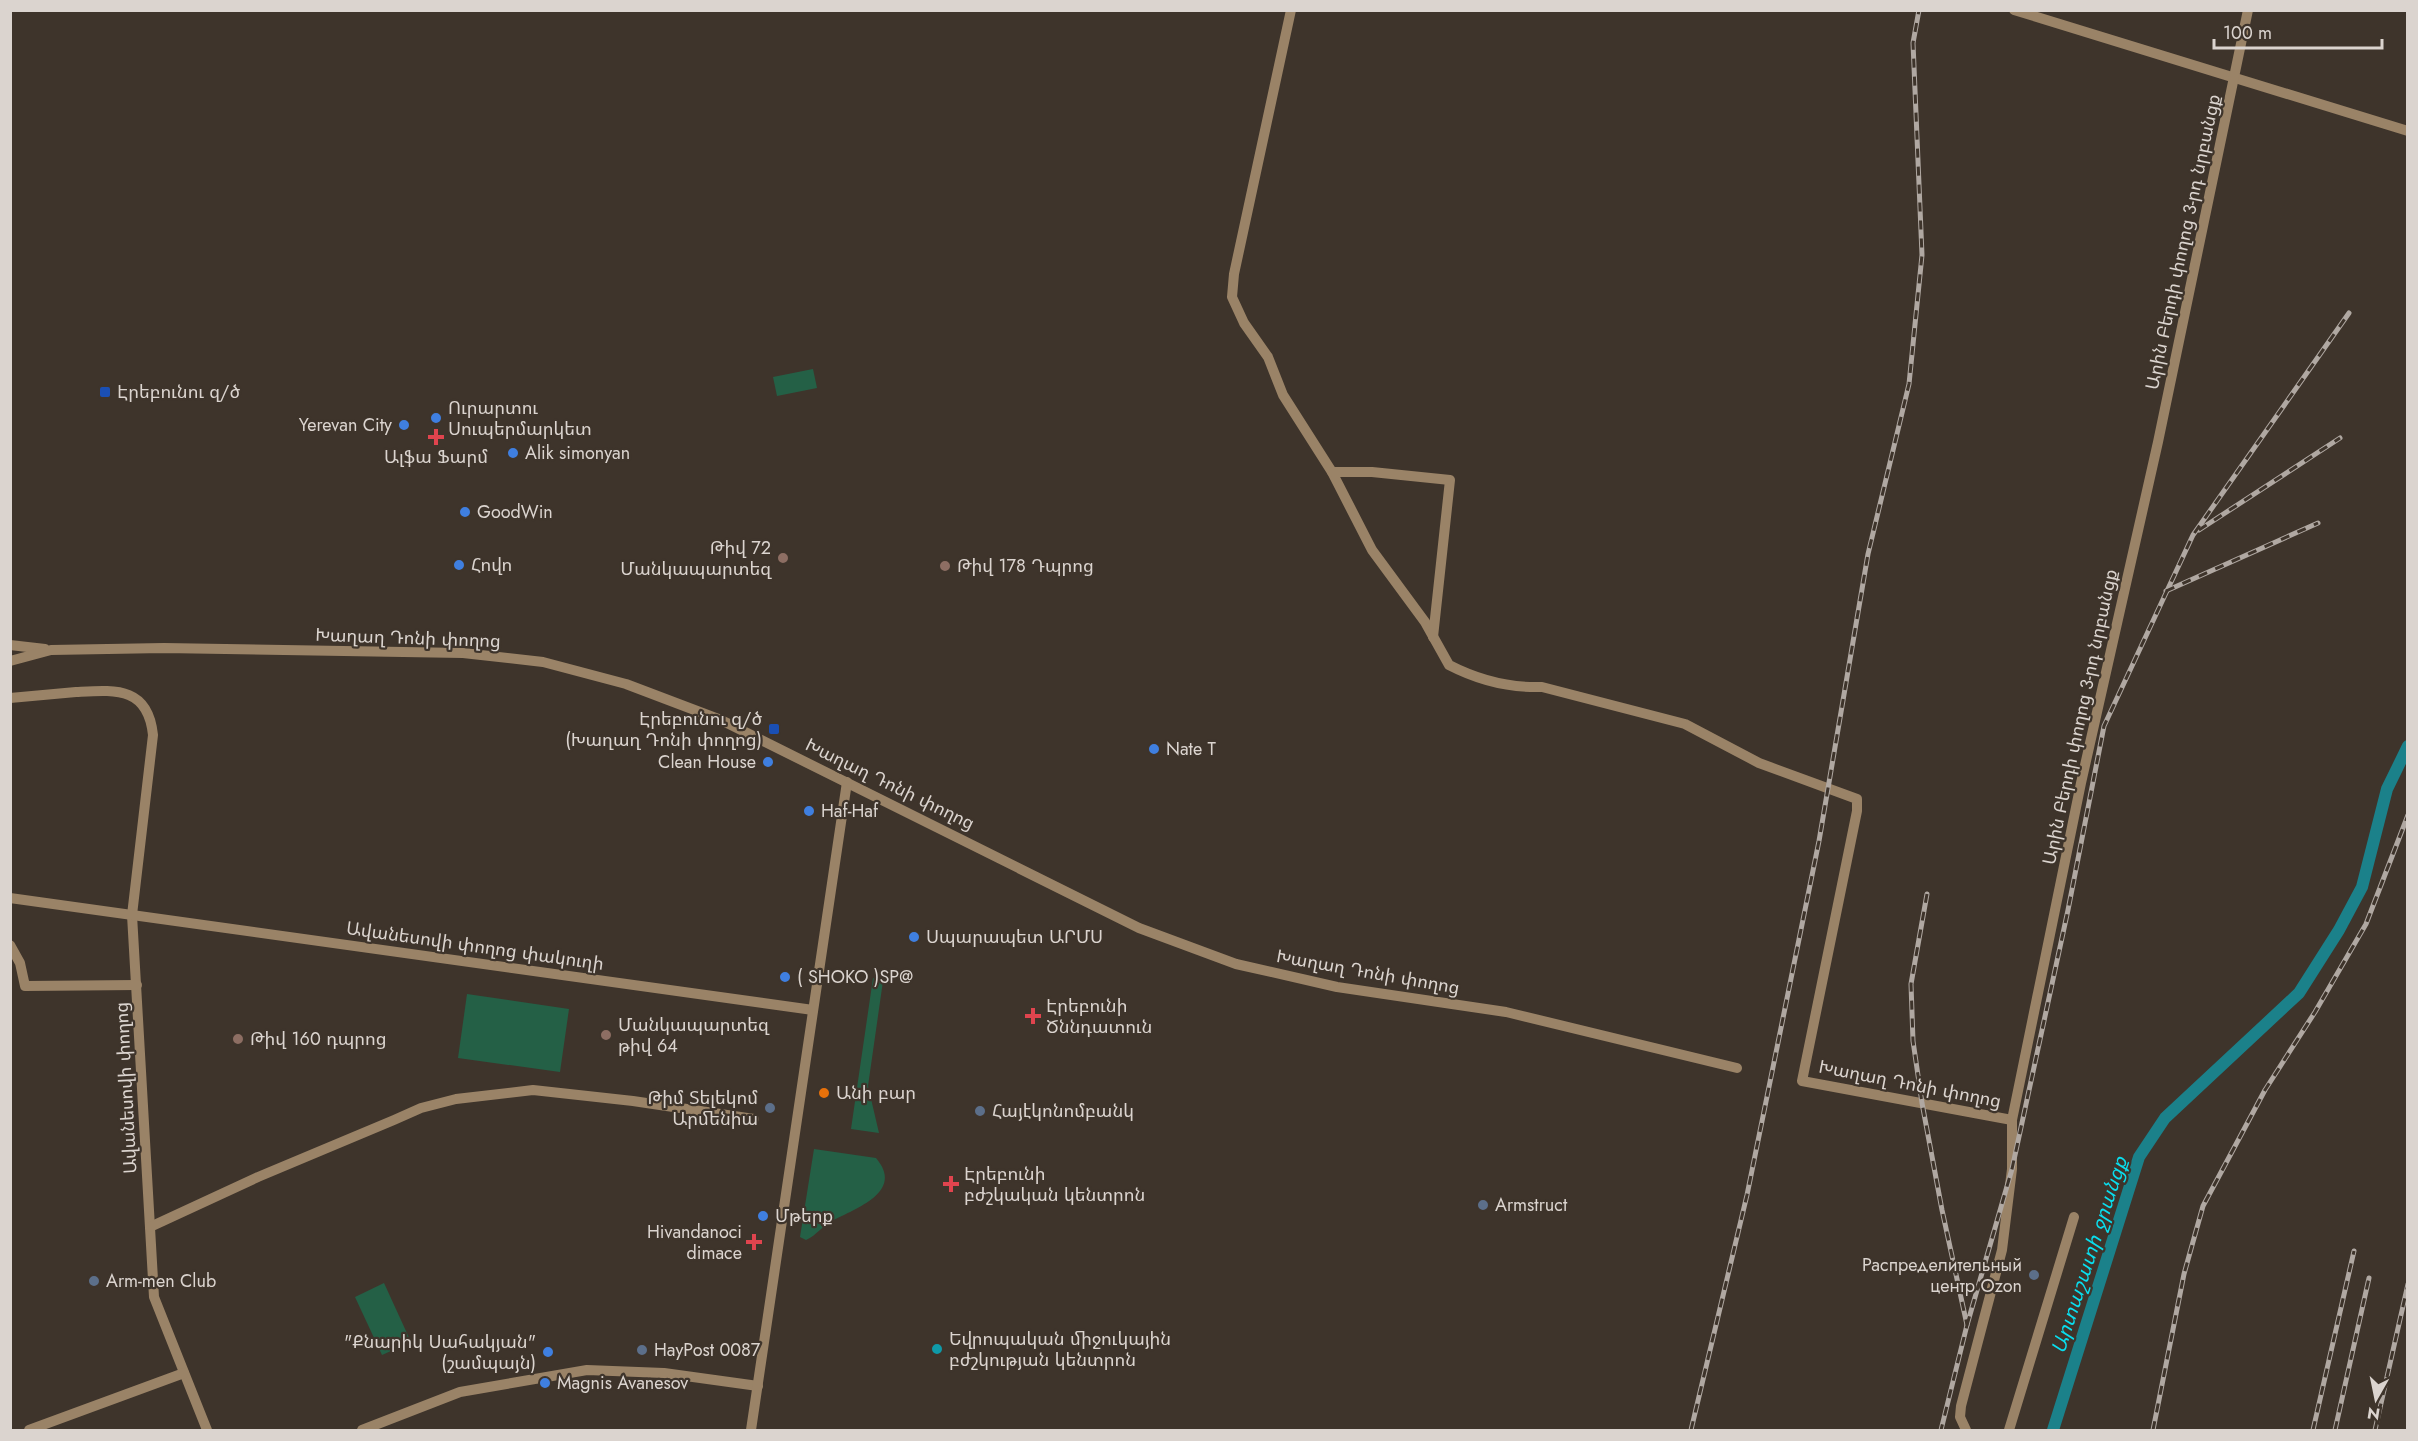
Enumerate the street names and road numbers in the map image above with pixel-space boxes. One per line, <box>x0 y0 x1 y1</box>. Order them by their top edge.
street label: Արին Բերդի փողոց 3-րդ նրբանցք <box>2139 92 2227 392</box>
street label: Արին Բերդի փողոց 3-րդ նրբանցք <box>2036 567 2124 867</box>
street label: Խաղաղ Դոնի փողոց <box>315 622 501 654</box>
street label: Խաղաղ Դոնի փողոց <box>801 732 979 836</box>
street label: Ավանեսովի փողոց փակուղի <box>345 915 605 977</box>
street label: Խաղաղ Դոնի փողոց <box>1274 943 1462 1001</box>
street label: Ավանեսովի փողոց <box>109 1001 143 1175</box>
street label: Խաղաղ Դոնի փողոց <box>1816 1054 2004 1114</box>

